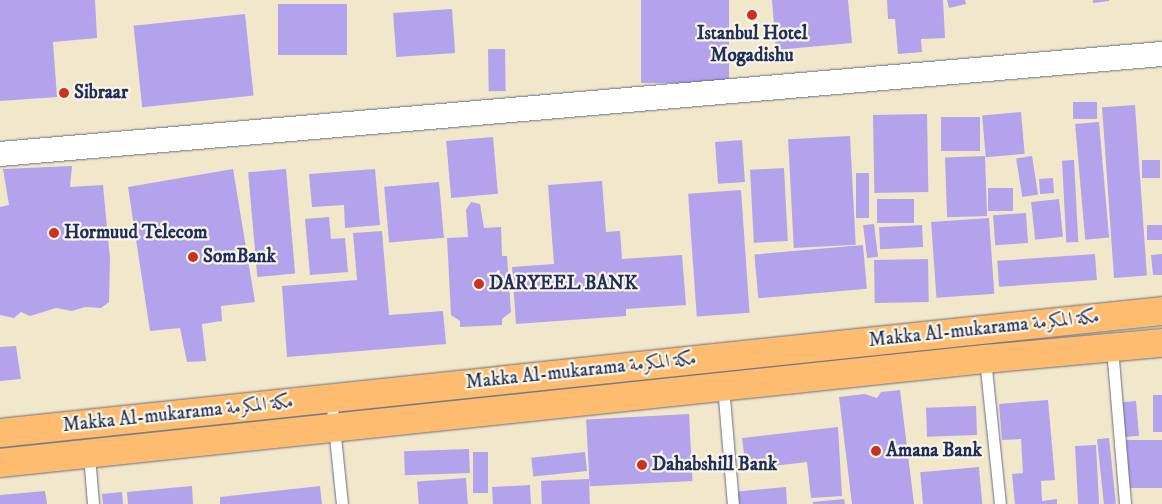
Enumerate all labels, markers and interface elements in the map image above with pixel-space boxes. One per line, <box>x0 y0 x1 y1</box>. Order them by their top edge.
marker: Istanbul Hotel Mogadishu <box>746 9 758 21</box>
place label: Istanbul Hotel Mogadishu <box>697 23 807 67</box>
place label: Sibraar <box>74 82 128 104</box>
marker: Sibraar <box>58 87 70 99</box>
place label: Hormuud Telecom <box>64 222 208 244</box>
marker: Hormuud Telecom <box>48 227 60 239</box>
place label: SomBank <box>203 246 276 268</box>
marker: SomBank <box>187 251 199 263</box>
place label: DARYEEL BANK <box>489 273 637 295</box>
marker: DARYEEL BANK <box>473 278 485 290</box>
street label: Makka Al-mukarama مكة المكرمة <box>868 306 1100 352</box>
street label: Makka Al-mukarama مكة المكرمة <box>465 348 697 394</box>
street label: Makka Al-mukarama مكة المكرمة <box>62 391 294 437</box>
place label: Amana Bank <box>886 440 982 462</box>
marker: Amana Bank <box>870 445 882 457</box>
place label: Dahabshill Bank <box>652 454 777 476</box>
marker: Dahabshill Bank <box>636 459 648 471</box>

